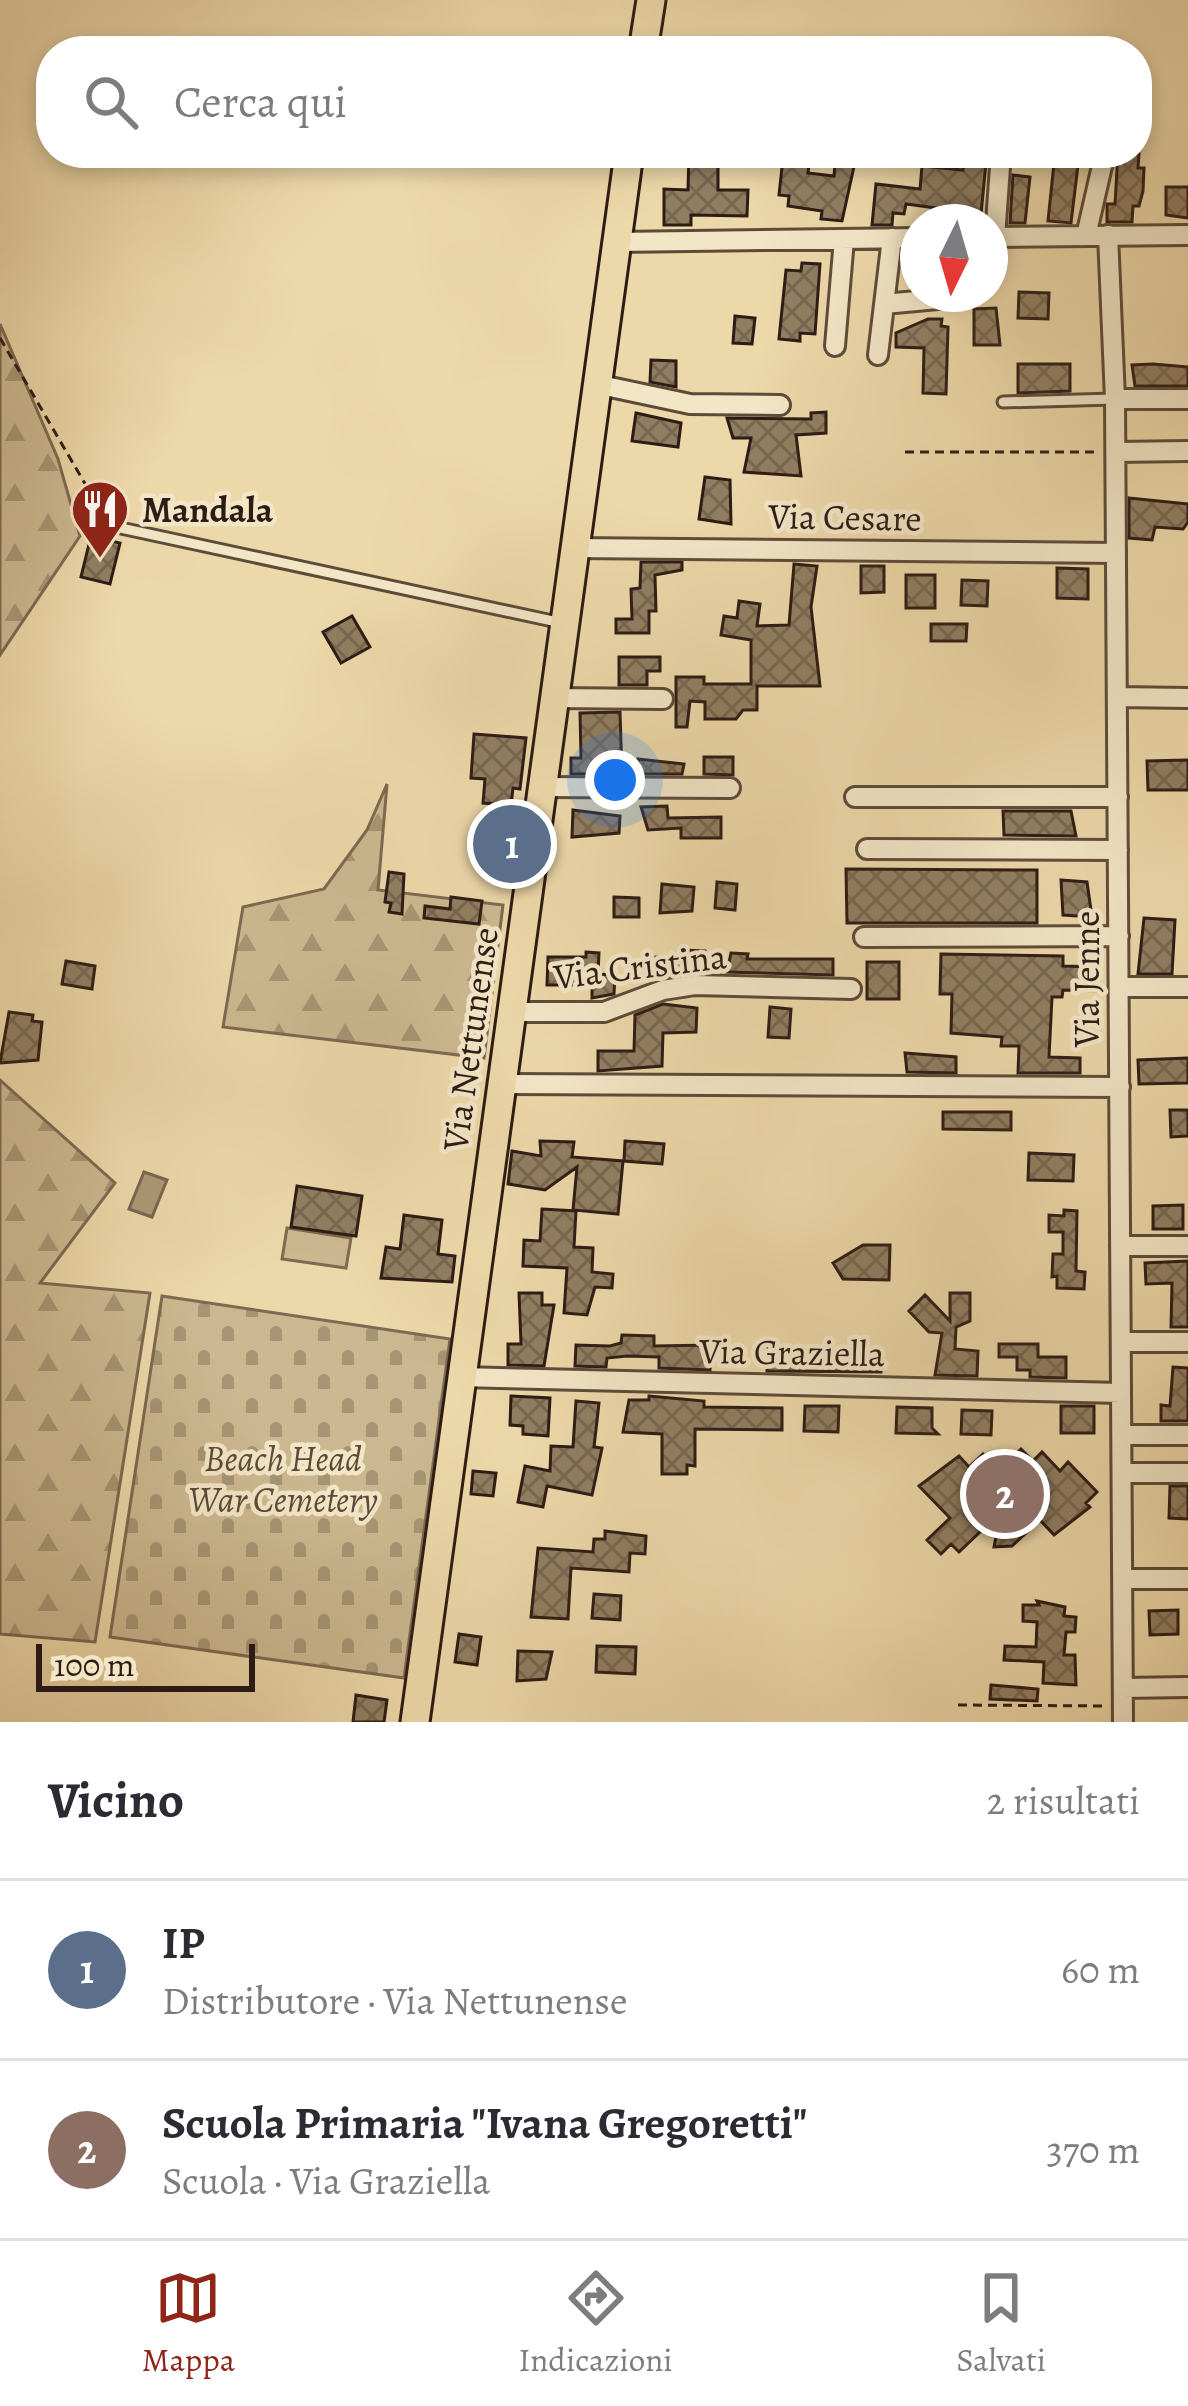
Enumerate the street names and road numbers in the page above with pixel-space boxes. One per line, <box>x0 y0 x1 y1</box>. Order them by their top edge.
street label: Via Cesare <box>767 491 922 543</box>
street label: Via Jenne <box>1062 911 1111 1048</box>
street label: Via Nettunense <box>430 924 510 1155</box>
street label: Via Cristina <box>550 931 729 1001</box>
street label: Via Graziella <box>698 1326 885 1378</box>

